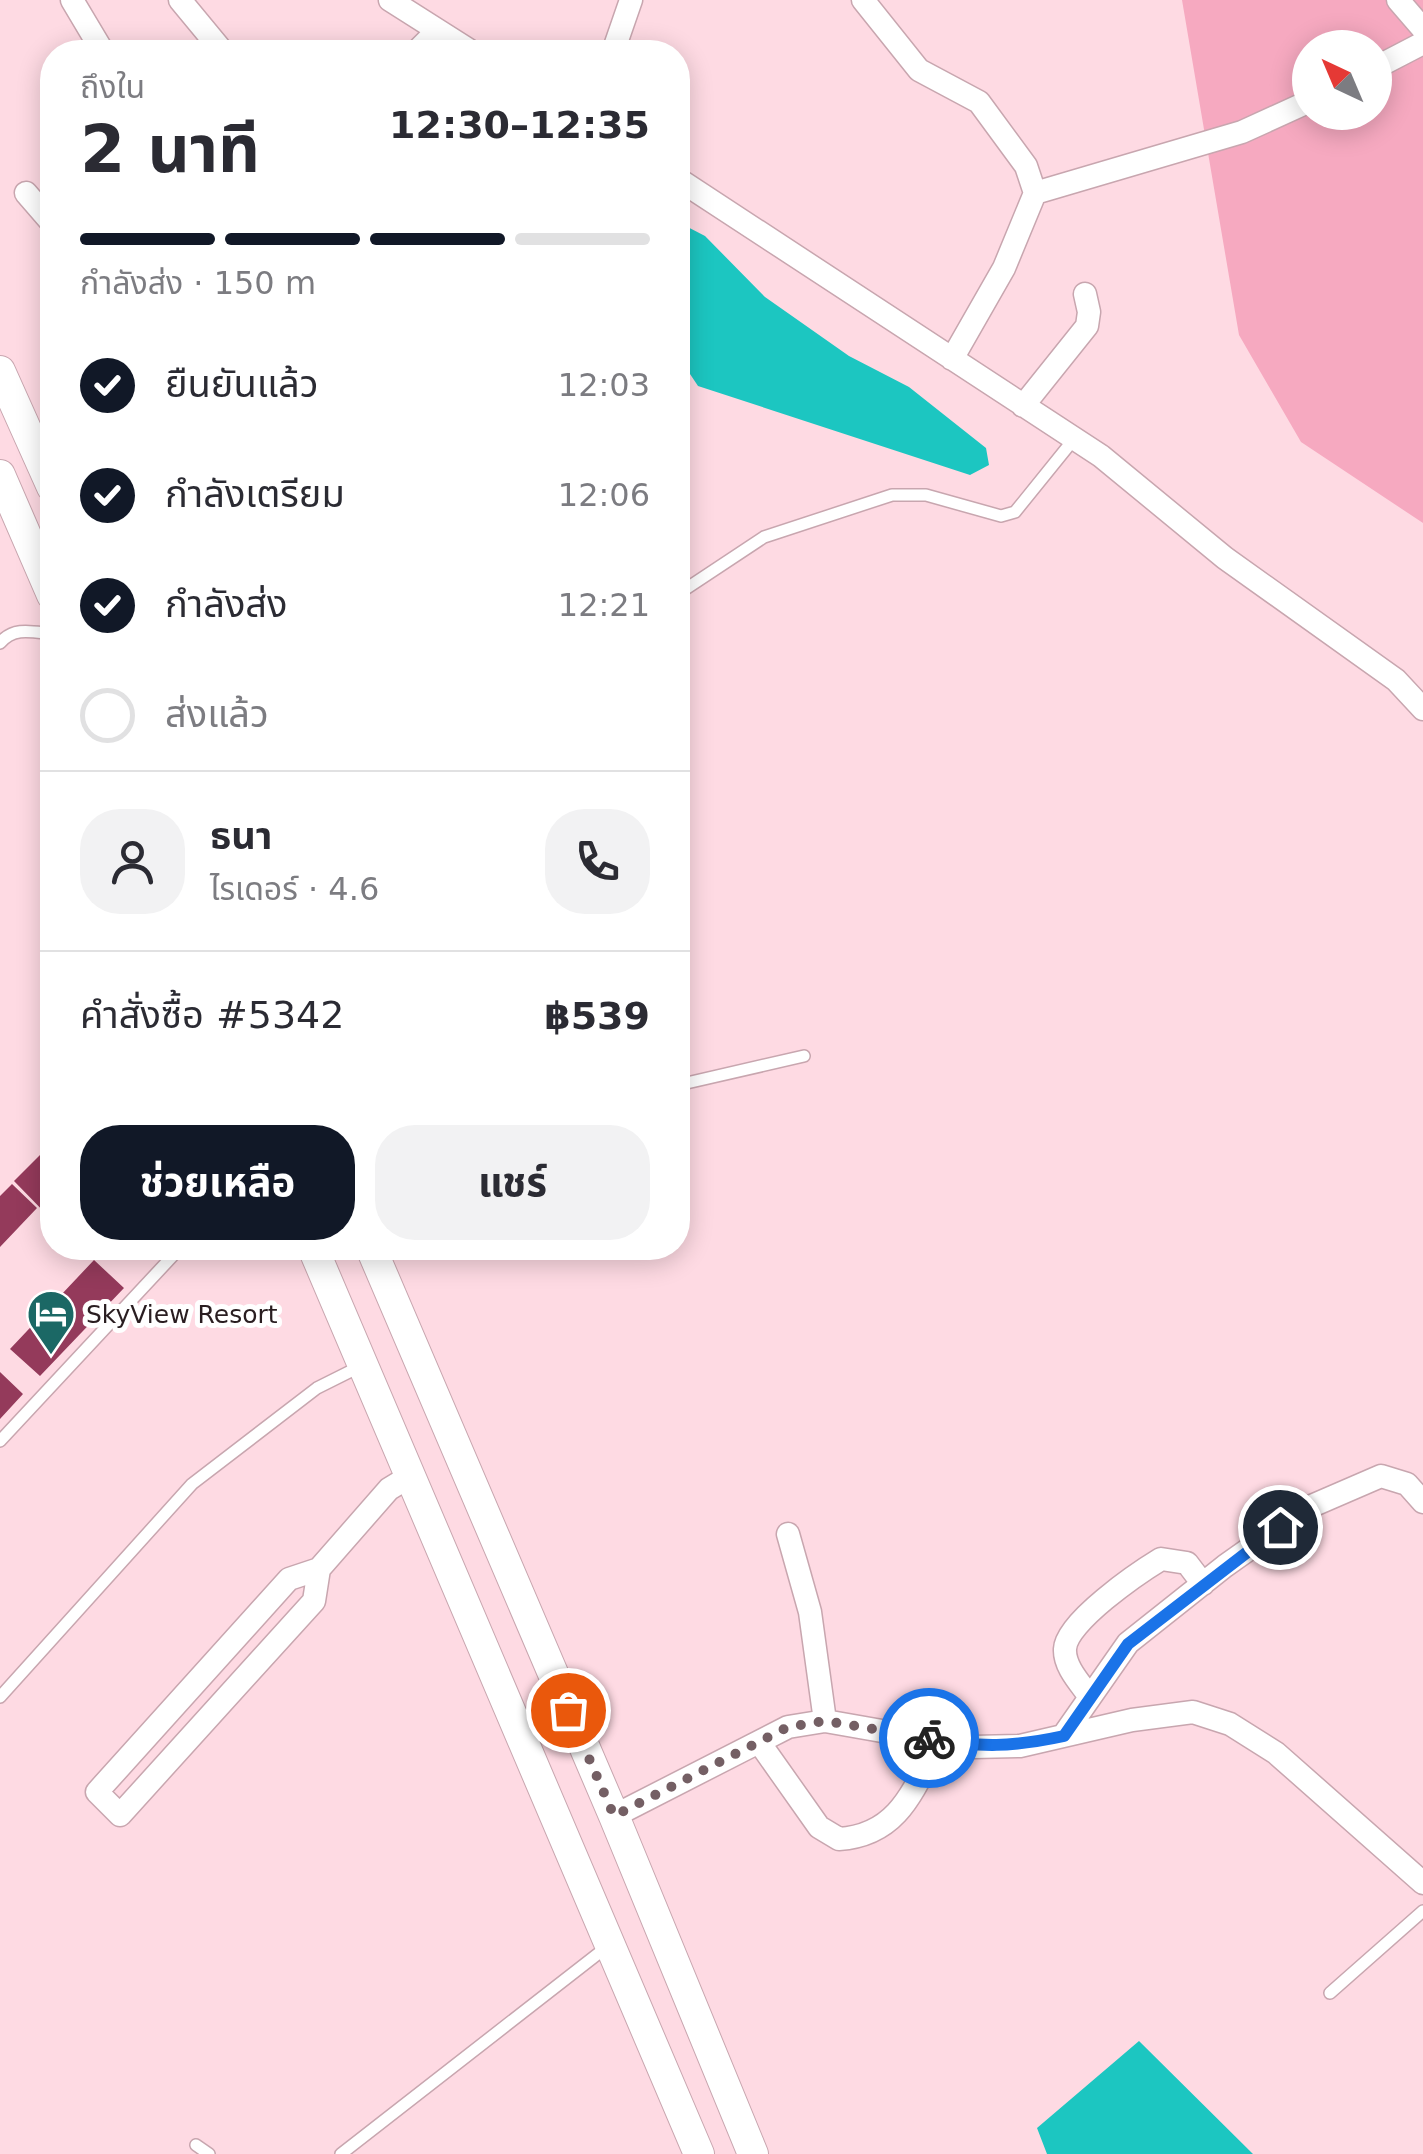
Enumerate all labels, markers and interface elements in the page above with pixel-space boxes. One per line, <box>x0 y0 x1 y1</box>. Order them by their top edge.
north arrow <box>1292 30 1392 130</box>
map controls <box>1292 30 1392 130</box>
text: ถึงใน <box>80 68 145 106</box>
text: 12:30–12:35 <box>389 103 650 147</box>
text: 2 นาที <box>80 112 260 187</box>
text: กำลังส่ง · 150 m <box>80 264 316 302</box>
icon: check <box>80 358 135 413</box>
text: ยืนยันแล้ว <box>165 362 318 406</box>
text: 12:03 <box>558 366 650 404</box>
icon: check <box>80 468 135 523</box>
text: กำลังเตรียม <box>165 472 345 516</box>
text: 12:06 <box>558 476 650 514</box>
icon: check <box>80 578 135 633</box>
text: กำลังส่ง <box>165 582 287 626</box>
text: 12:21 <box>558 586 650 624</box>
text: ส่งแล้ว <box>165 692 269 736</box>
button: person <box>80 809 185 914</box>
button: phone <box>545 809 650 914</box>
text: ธนา <box>210 814 272 858</box>
text: ไรเดอร์ · 4.6 <box>210 870 379 908</box>
text: คำสั่งซื้อ #5342 <box>80 993 344 1037</box>
text: ฿539 <box>544 994 650 1038</box>
button: ช่วยเหลือ <box>80 1125 355 1240</box>
button: แชร์ <box>375 1125 650 1240</box>
hotel icon: SkyView Resort <box>25 1288 77 1356</box>
place label: SkyView Resort <box>86 1300 278 1329</box>
pin <box>1238 1485 1323 1570</box>
icon: home <box>1253 1500 1308 1555</box>
pin <box>526 1668 611 1753</box>
icon: bag <box>541 1683 596 1738</box>
courier <box>879 1688 979 1788</box>
icon: bike <box>902 1711 957 1766</box>

